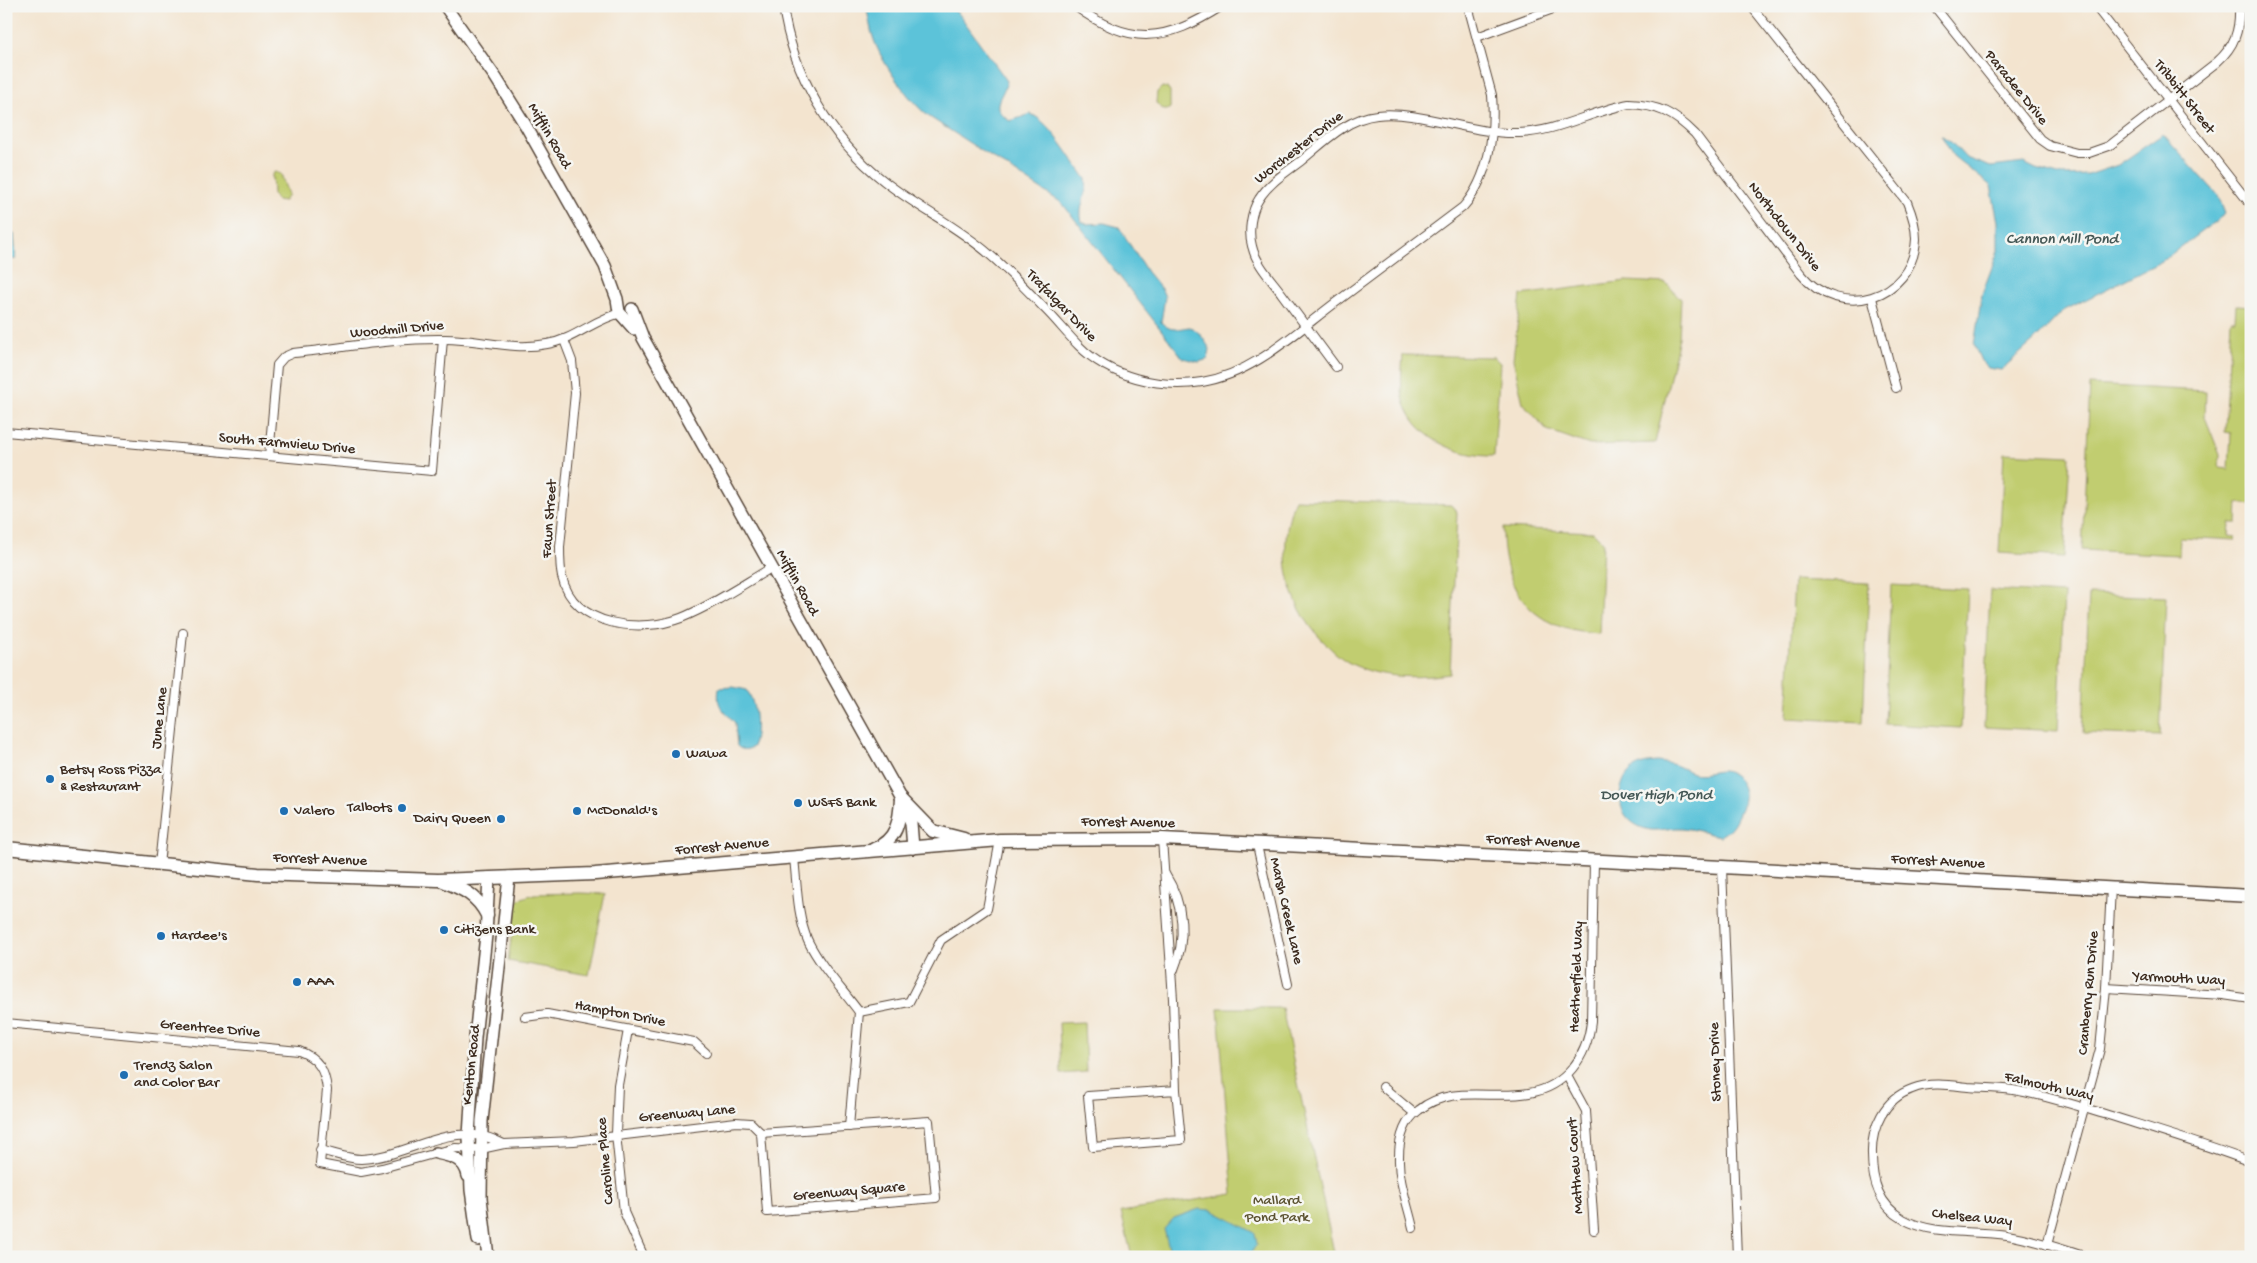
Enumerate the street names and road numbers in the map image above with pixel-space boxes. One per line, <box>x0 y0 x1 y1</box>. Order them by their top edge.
street label: Paradee Drive <box>1980 46 2052 129</box>
street label: Tribbitt Street <box>2149 56 2220 139</box>
street label: Mifflin Road <box>523 100 576 173</box>
street label: Worchester Drive <box>1251 108 1347 188</box>
street label: Northdown Drive <box>1743 179 1825 276</box>
street label: Trafalgar Drive <box>1021 265 1100 346</box>
street label: Woodmill Drive <box>349 317 445 343</box>
street label: South Farmview Drive <box>218 429 356 459</box>
street label: Fawn Street <box>538 477 562 560</box>
street label: Mifflin Road <box>771 547 823 620</box>
street label: June Lane <box>148 686 172 750</box>
street label: Forrest Avenue <box>1080 813 1175 833</box>
street label: Forrest Avenue <box>1485 830 1581 853</box>
street label: Forrest Avenue <box>673 834 770 860</box>
street label: Forrest Avenue <box>272 849 368 871</box>
street label: Forrest Avenue <box>1890 850 1986 873</box>
street label: Marsh Creek Lane <box>1265 856 1307 966</box>
street label: Heatherfield Way <box>1566 920 1588 1033</box>
street label: Cranberry Run Drive <box>2075 930 2103 1056</box>
street label: Yarmouth Way <box>2130 967 2226 990</box>
street label: Hampton Drive <box>573 996 667 1032</box>
street label: Greentree Drive <box>159 1016 261 1042</box>
street label: Stoney Drive <box>1706 1022 1726 1102</box>
street label: Kenton Road <box>459 1023 485 1106</box>
street label: Falmouth Way <box>2002 1068 2096 1106</box>
street label: Greenway Lane <box>638 1101 736 1127</box>
street label: Matthew Court <box>1564 1115 1588 1215</box>
street label: Caroline Place <box>593 1116 619 1205</box>
street label: Greenway Square <box>792 1178 906 1206</box>
street label: Chelsea Way <box>1931 1205 2014 1231</box>

